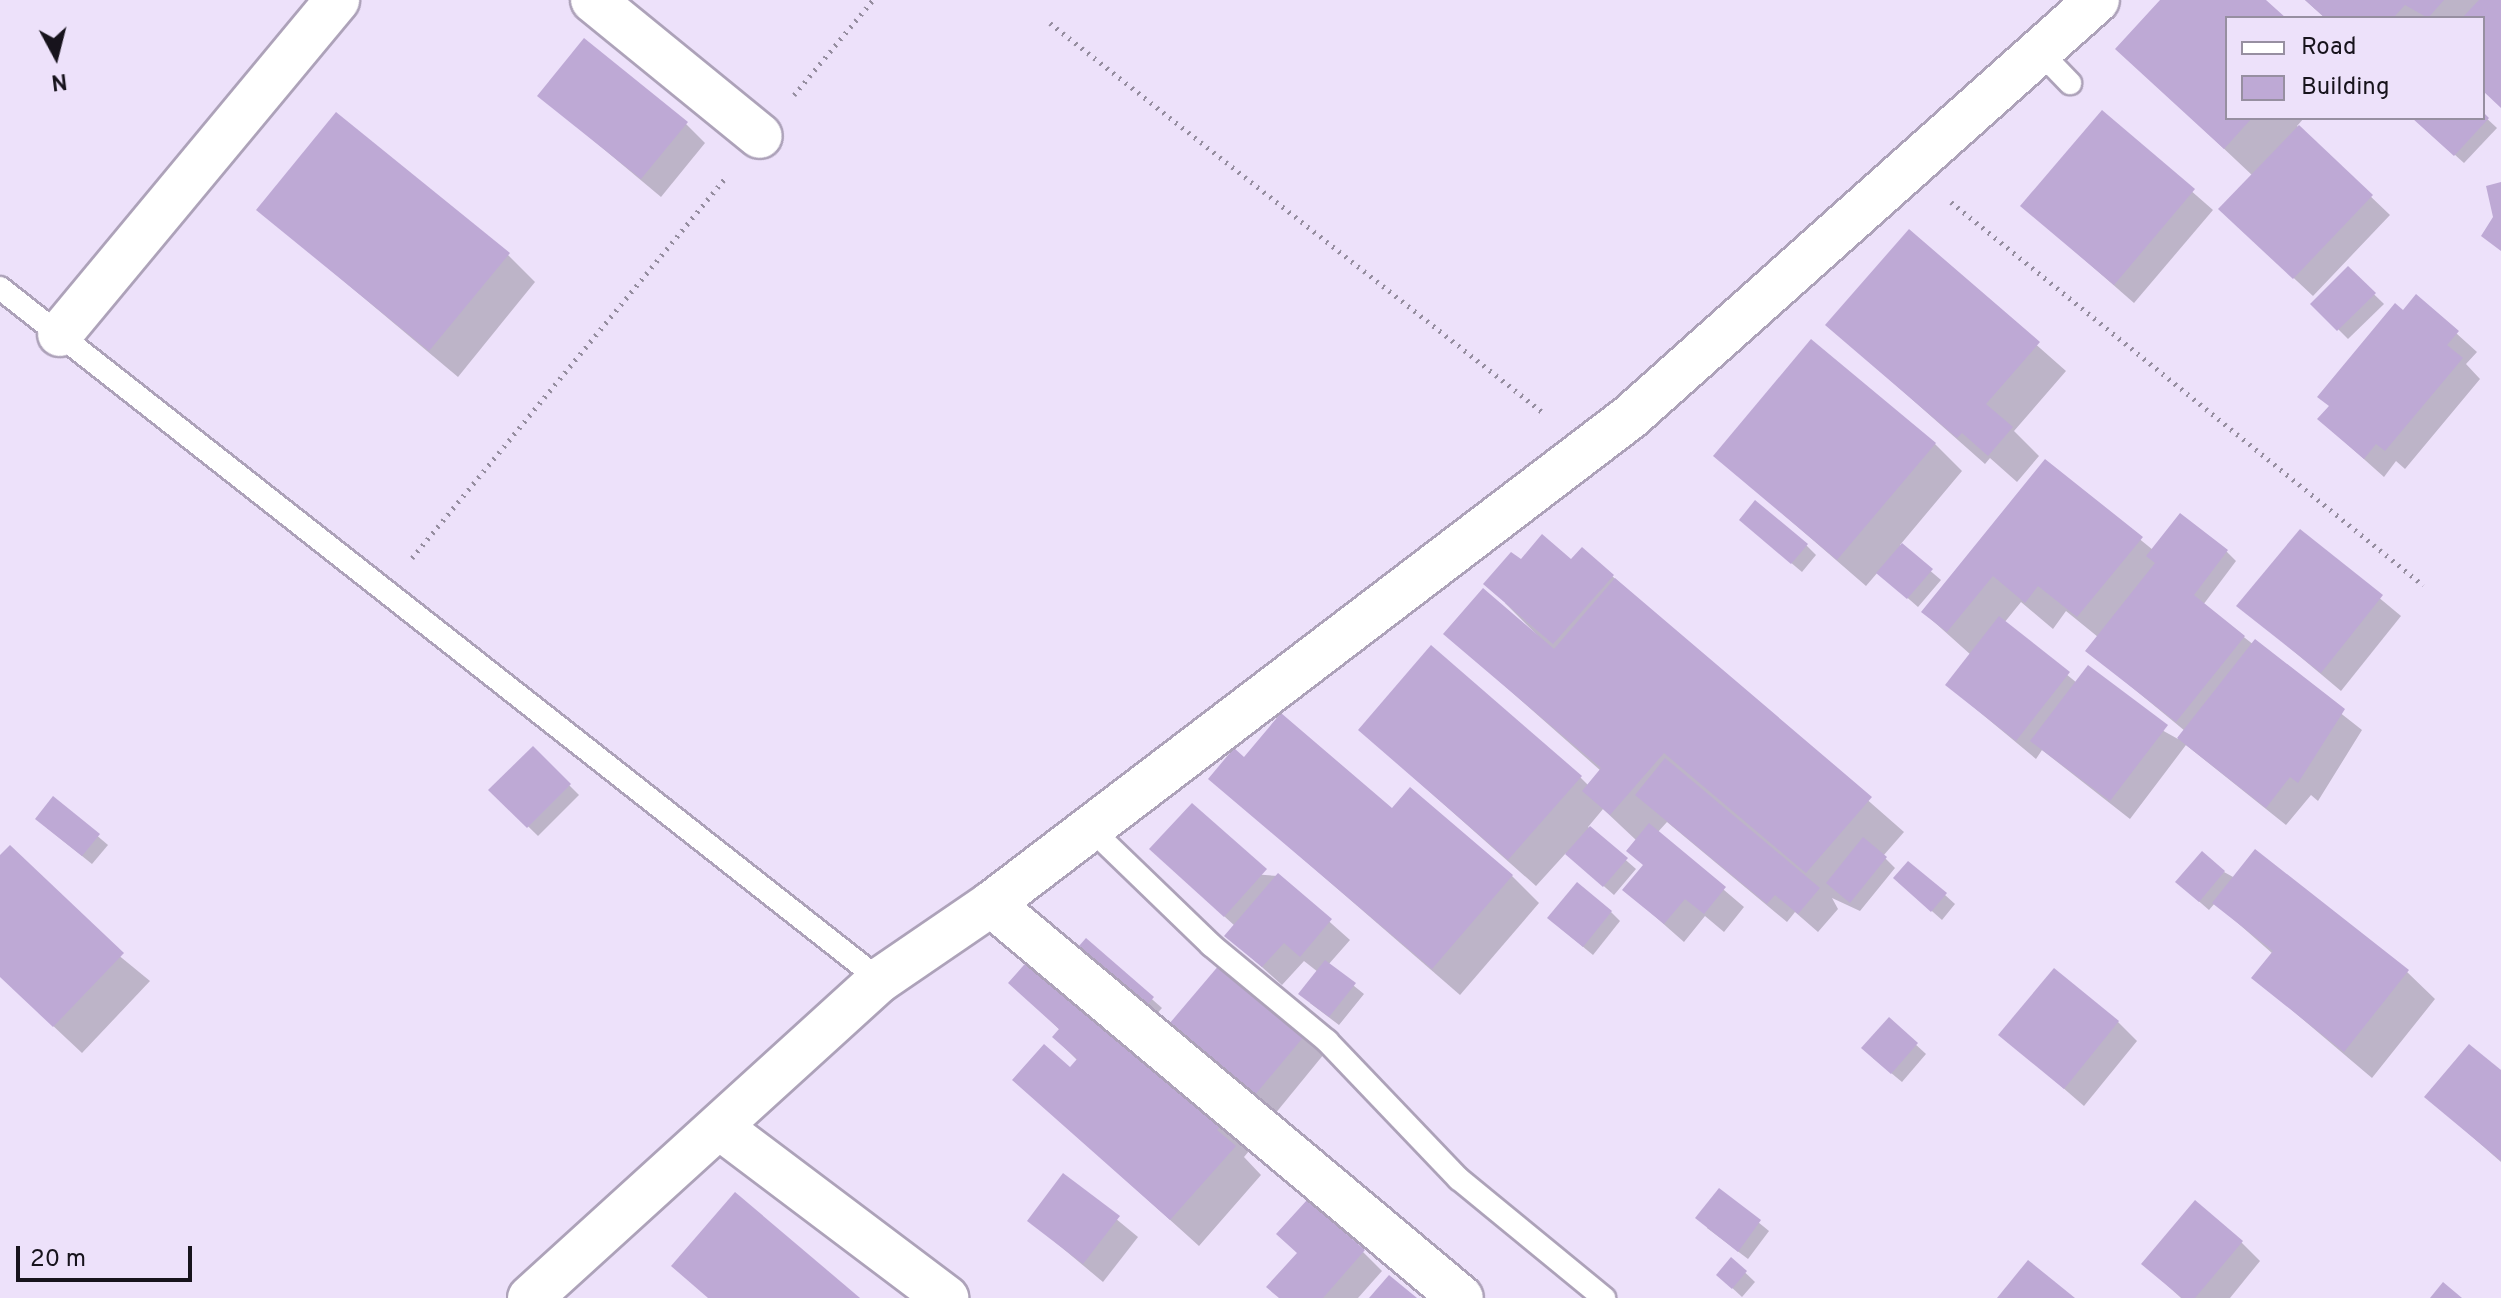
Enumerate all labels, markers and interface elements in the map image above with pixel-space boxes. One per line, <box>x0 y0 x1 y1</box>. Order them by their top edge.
north arrow <box>16 16 96 96</box>
legend <box>2225 16 2485 120</box>
text: Road <box>2301 33 2357 63</box>
text: N <box>50 66 68 95</box>
text: Building <box>2301 73 2390 103</box>
scale bar <box>20 1230 196 1280</box>
text: 20 m <box>30 1245 86 1275</box>

